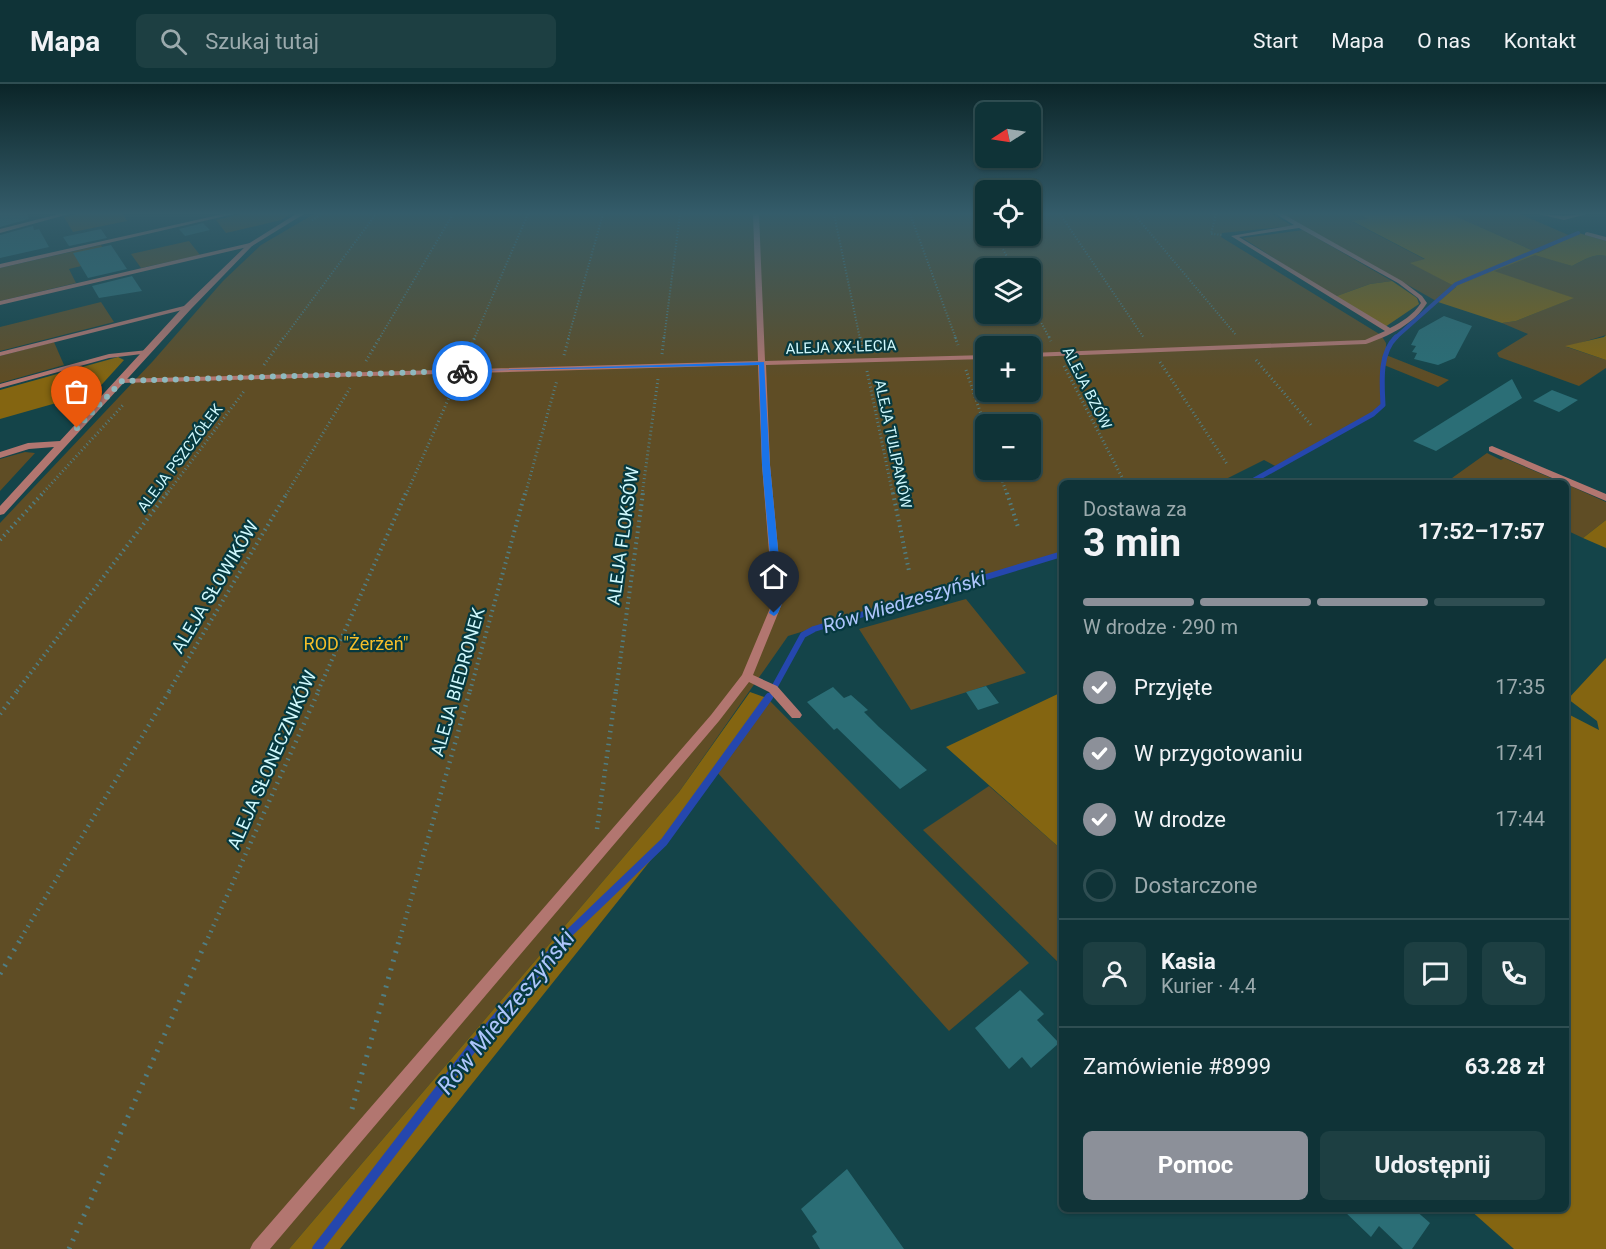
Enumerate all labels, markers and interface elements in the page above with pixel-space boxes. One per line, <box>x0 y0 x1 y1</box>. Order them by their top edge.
search box <box>136 14 556 68</box>
text: Mapa <box>30 25 100 58</box>
icon: search <box>157 25 190 58</box>
text: Szukaj tutaj <box>205 29 319 54</box>
text: Start <box>1253 29 1298 53</box>
text: Mapa <box>1331 29 1384 53</box>
text: O nas <box>1417 29 1471 53</box>
text: Kontakt <box>1504 29 1576 53</box>
north arrow <box>975 102 1041 168</box>
map controls <box>975 102 1041 480</box>
button: locate <box>975 180 1041 246</box>
button: layers <box>975 258 1041 324</box>
street label: ALEJA XX-LECIA <box>785 336 897 358</box>
button: + <box>975 336 1041 402</box>
courier <box>432 341 492 401</box>
street label: ALEJA BZÓW <box>1059 344 1115 432</box>
icon: bike <box>446 355 479 388</box>
pin <box>51 366 102 428</box>
icon: bag <box>60 375 93 408</box>
street label: ALEJA TULIPANÓW <box>871 378 915 510</box>
street label: ALEJA PSZCZÓŁEK <box>134 400 227 515</box>
button: − <box>975 414 1041 480</box>
street label: ALEJA FLOKSÓW <box>602 465 643 606</box>
text: Dostawa za <box>1083 497 1187 521</box>
street label: ALEJA SŁOWIKÓW <box>167 517 262 657</box>
text: 17:52–17:57 <box>1418 519 1545 544</box>
text: 3 min <box>1083 520 1181 566</box>
pin <box>748 551 799 613</box>
icon: home <box>757 560 790 593</box>
water label: Rów Miedzeszyński <box>820 566 989 638</box>
street label: ALEJA BIEDRONEK <box>426 604 489 759</box>
text: W drodze · 290 m <box>1083 615 1238 639</box>
park label: ROD "Żerżeń" <box>304 633 408 654</box>
street label: ALEJA SŁONECZNIKÓW <box>223 667 320 852</box>
icon: check <box>1083 671 1116 704</box>
text: Przyjęte <box>1134 675 1212 700</box>
text: 17:35 <box>1495 675 1545 699</box>
icon: check <box>1083 737 1116 770</box>
text: W przygotowaniu <box>1134 741 1303 766</box>
text: 17:41 <box>1495 741 1545 765</box>
icon: check <box>1083 803 1116 836</box>
text: W drodze <box>1134 807 1226 832</box>
text: 17:44 <box>1495 807 1545 831</box>
text: Dostarczone <box>1134 873 1257 898</box>
water label: Rów Miedzeszyński <box>431 924 581 1100</box>
button: person <box>1083 942 1146 1005</box>
button: chat <box>1404 942 1467 1005</box>
button: phone <box>1482 942 1545 1005</box>
text: Kasia <box>1161 949 1216 974</box>
text: Kurier · 4.4 <box>1161 974 1256 998</box>
text: Zamówienie #8999 <box>1083 1054 1271 1079</box>
text: 63.28 zł <box>1465 1054 1545 1079</box>
button: Pomoc <box>1083 1131 1308 1200</box>
button: Udostępnij <box>1320 1131 1545 1200</box>

